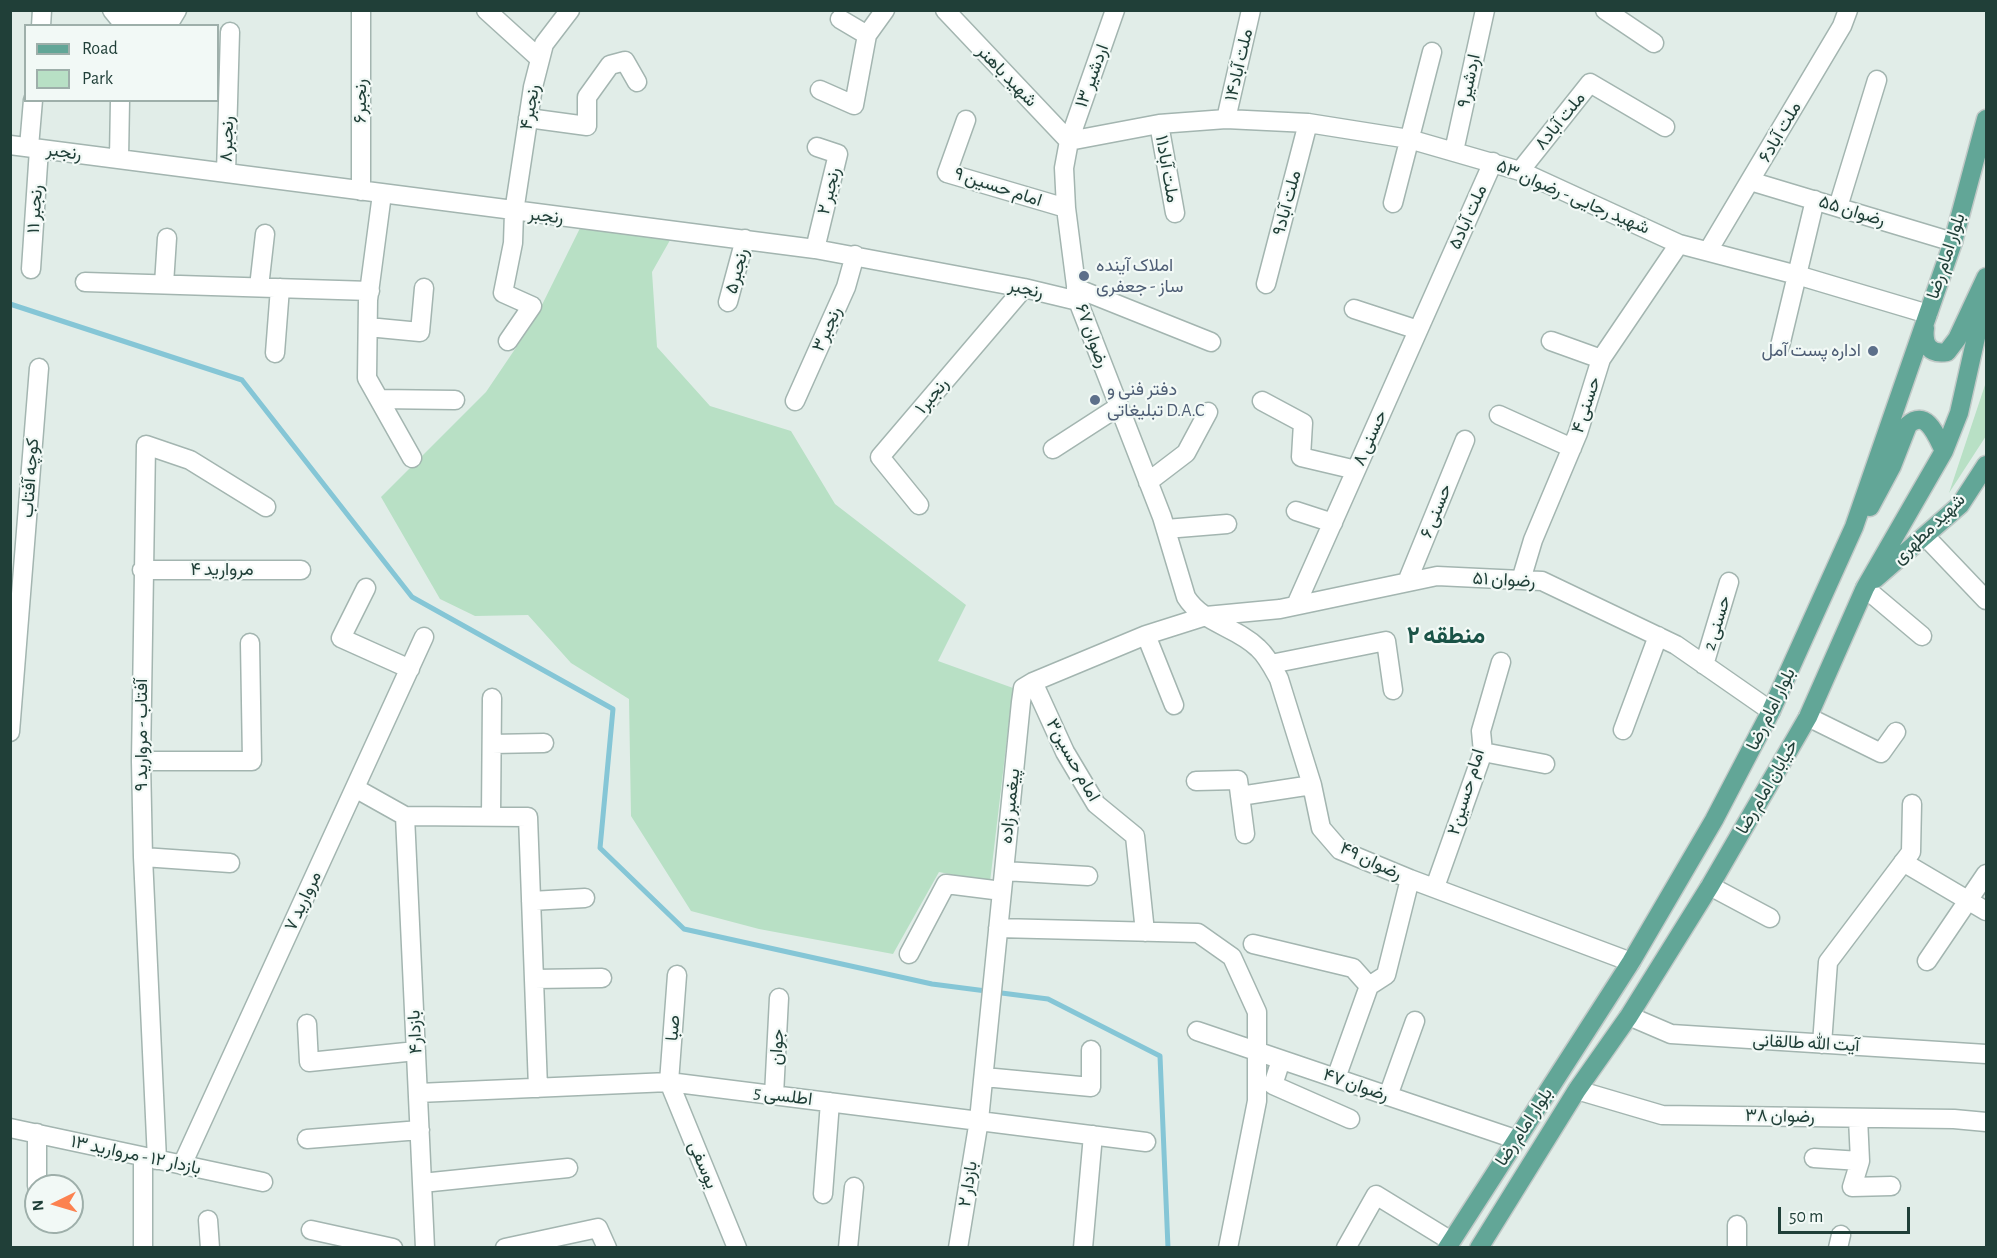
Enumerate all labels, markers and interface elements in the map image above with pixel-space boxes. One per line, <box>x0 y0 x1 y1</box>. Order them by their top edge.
legend <box>24 24 219 102</box>
street label: ملت آباد۱۴ <box>1220 27 1258 103</box>
text: Road <box>82 40 118 58</box>
street label: شهید باهنر <box>972 41 1042 111</box>
street label: اردشیر ۱۳ <box>1071 41 1113 111</box>
street label: اردشیر۹ <box>1453 52 1485 110</box>
text: Park <box>82 70 113 88</box>
street label: رنجبر۶ <box>350 79 372 123</box>
street label: رنجبر۴ <box>515 83 545 131</box>
street label: ملت آباد۸ <box>1530 88 1590 154</box>
street label: ملت آباد۶ <box>1754 98 1806 166</box>
street label: رنجبر۸ <box>215 116 239 162</box>
street label: ملت آباد۱۱ <box>1150 134 1184 204</box>
street label: رنجبر <box>45 139 83 165</box>
street label: شهید رجایی - رضوان ۵۳ <box>1493 155 1653 239</box>
street label: امام حسین ۹ <box>951 163 1045 211</box>
street label: رنجبر ۲ <box>813 165 845 217</box>
street label: ملت آباد۹ <box>1268 168 1306 238</box>
street label: ملت آباد۵ <box>1444 181 1492 253</box>
street label: رنجبر ۱۱ <box>23 184 47 234</box>
street label: رضوان ۵۵ <box>1816 191 1888 231</box>
street label: رنجبر <box>527 203 565 229</box>
street label: بلوار امام رضا <box>1922 210 1970 302</box>
street label: رنجبر۵ <box>721 246 753 296</box>
place label: املاک آینده ساز - جعفری <box>1096 255 1184 298</box>
marker: املاک آینده ساز - جعفری <box>1077 269 1091 283</box>
street label: رنجبر <box>1006 274 1046 304</box>
street label: رضوان ۶۷ <box>1070 301 1114 371</box>
street label: رنجبر۳ <box>807 303 847 355</box>
place label: اداره پست آمل <box>1762 340 1861 362</box>
marker: اداره پست آمل <box>1866 344 1880 358</box>
street label: رنجبر۱ <box>911 373 953 419</box>
street label: حسنی ۴ <box>1567 374 1605 436</box>
place label: دفتر فنی و تبلیغاتی D.A.C <box>1107 379 1204 422</box>
marker: دفتر فنی و تبلیغاتی D.A.C <box>1088 393 1102 407</box>
street label: حسنی ۸ <box>1348 407 1392 469</box>
street label: کوچه آفتاب <box>16 437 44 519</box>
street label: حسنی ۶ <box>1415 481 1457 541</box>
street label: شهید مطهری <box>1888 489 1970 569</box>
street label: مروارید ۴ <box>190 559 254 581</box>
street label: رضوان ۵۱ <box>1472 568 1536 592</box>
street label: حسنی 2 <box>1698 593 1736 653</box>
district label: منطقه ۲ <box>1407 622 1485 650</box>
street label: بلوار امام رضا <box>1742 664 1800 754</box>
street label: آفتاب - مروارید ۹ <box>131 679 153 791</box>
street label: امام حسین۳ <box>1041 715 1105 805</box>
street label: خیابان امام رضا <box>1731 736 1803 838</box>
street label: امام حسین۲ <box>1443 746 1489 838</box>
street label: پیغمبر زاده <box>995 767 1025 845</box>
street label: رضوان ۴۹ <box>1336 837 1406 885</box>
street label: مروارید ۷ <box>280 868 326 934</box>
street label: بازدار۴ <box>403 1009 427 1055</box>
street label: صبا <box>661 1014 685 1042</box>
street label: جوان <box>765 1028 789 1066</box>
street label: آیت الله طالقانی <box>1752 1029 1860 1057</box>
street label: رضوان ۴۷ <box>1320 1064 1392 1106</box>
street label: اطلسی 5 <box>752 1082 814 1110</box>
street label: بلوار امام رضا <box>1491 1084 1557 1170</box>
street label: رضوان ۳۸ <box>1745 1105 1815 1127</box>
street label: بازدار ۱۲ - مروارید ۱۳ <box>69 1131 203 1179</box>
street label: یوسفی <box>683 1138 723 1192</box>
street label: بازدار ۲ <box>954 1160 982 1208</box>
north arrow <box>24 1174 84 1234</box>
scale bar <box>1781 1195 1913 1233</box>
text: N <box>30 1199 47 1212</box>
text: 50 m <box>1789 1208 1823 1226</box>

